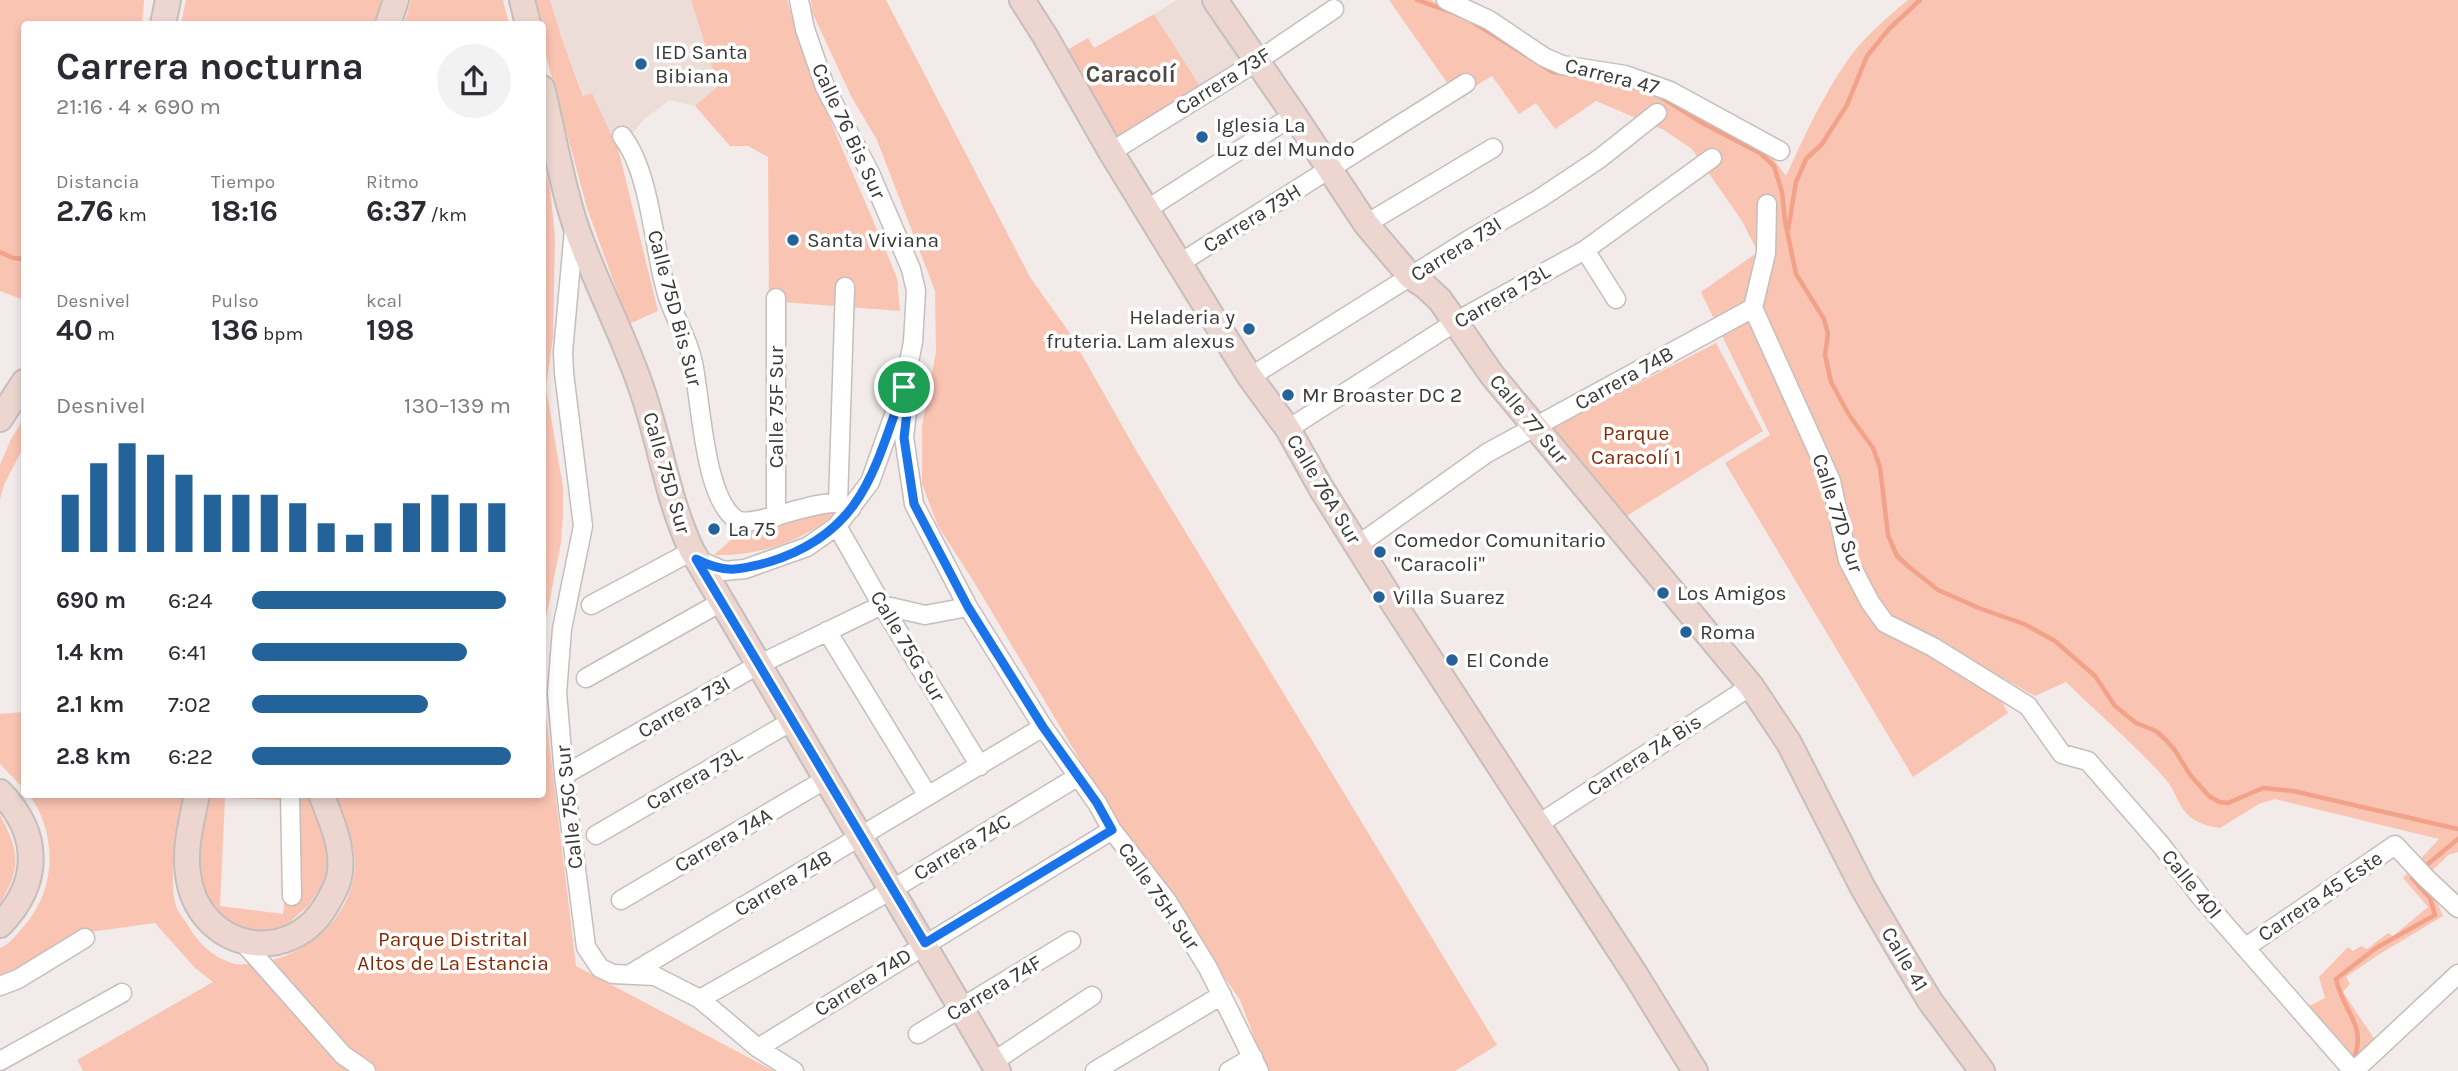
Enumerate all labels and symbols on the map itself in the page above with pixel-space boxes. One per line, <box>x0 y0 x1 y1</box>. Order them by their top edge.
place label: IED Santa Bibiana <box>655 40 748 88</box>
street label: Carrera 73F <box>1171 42 1275 120</box>
street label: Carrera 47 <box>1562 53 1662 99</box>
marker: IED Santa Bibiana <box>633 56 649 72</box>
street label: Calle 76 Bis Sur <box>807 59 891 203</box>
district label: Caracolí <box>1086 61 1177 88</box>
place label: Iglesia La Luz del Mundo <box>1216 113 1355 161</box>
marker: Iglesia La Luz del Mundo <box>1194 129 1210 145</box>
street label: Carrera 73H <box>1199 178 1305 258</box>
street label: Carrera 73I <box>1406 212 1506 286</box>
street label: Calle 75D Bis Sur <box>643 227 708 389</box>
place label: Santa Viviana <box>807 228 939 252</box>
marker: Santa Viviana <box>785 232 801 248</box>
street label: Carrera 73L <box>1450 259 1554 333</box>
place label: Heladeria y fruteria. Lam alexus <box>1046 305 1235 353</box>
marker: Heladeria y fruteria. Lam alexus <box>1241 321 1257 337</box>
street label: Carrera 74B <box>1570 341 1678 415</box>
street label: Calle 75F Sur <box>764 345 788 468</box>
pin <box>874 357 934 417</box>
street label: Calle 77 Sur <box>1485 369 1574 469</box>
place label: Mr Broaster DC 2 <box>1302 383 1462 407</box>
marker: Mr Broaster DC 2 <box>1280 387 1296 403</box>
street label: Calle 75D Sur <box>638 409 696 537</box>
park label: Parque Caracolí 1 <box>1591 421 1681 469</box>
street label: Calle 76A Sur <box>1282 430 1366 549</box>
street label: Calle 77D Sur <box>1807 451 1869 576</box>
place label: La 75 <box>728 517 776 541</box>
marker: La 75 <box>706 521 722 537</box>
place label: Comedor Comunitario "Caracoli" <box>1394 528 1606 576</box>
marker: Comedor Comunitario "Caracoli" <box>1372 544 1388 560</box>
place label: Los Amigos <box>1677 581 1787 605</box>
place label: Villa Suarez <box>1393 585 1505 609</box>
marker: Los Amigos <box>1655 585 1671 601</box>
street label: Calle 75G Sur <box>865 586 951 706</box>
marker: Villa Suarez <box>1371 589 1387 605</box>
place label: Roma <box>1700 620 1756 644</box>
marker: Roma <box>1678 624 1694 640</box>
place label: El Conde <box>1466 648 1549 672</box>
marker: El Conde <box>1444 652 1460 668</box>
street label: Carrera 73I <box>634 671 734 743</box>
street label: Carrera 74 Bis <box>1582 709 1706 801</box>
street label: Carrera 73L <box>642 741 746 815</box>
street label: Calle 75C Sur <box>551 743 587 870</box>
street label: Carrera 74A <box>670 803 776 877</box>
street label: Carrera 74C <box>909 809 1015 885</box>
street label: Calle 75H Sur <box>1113 838 1205 955</box>
street label: Carrera 74B <box>730 845 836 921</box>
street label: Calle 40I <box>2157 845 2227 923</box>
street label: Carrera 45 Este <box>2253 846 2387 946</box>
street label: Calle 41 <box>1877 923 1933 995</box>
park label: Parque Distrital Altos de La Estancia <box>357 927 549 975</box>
street label: Carrera 74D <box>810 943 916 1021</box>
street label: Carrera 74F <box>942 950 1046 1026</box>

